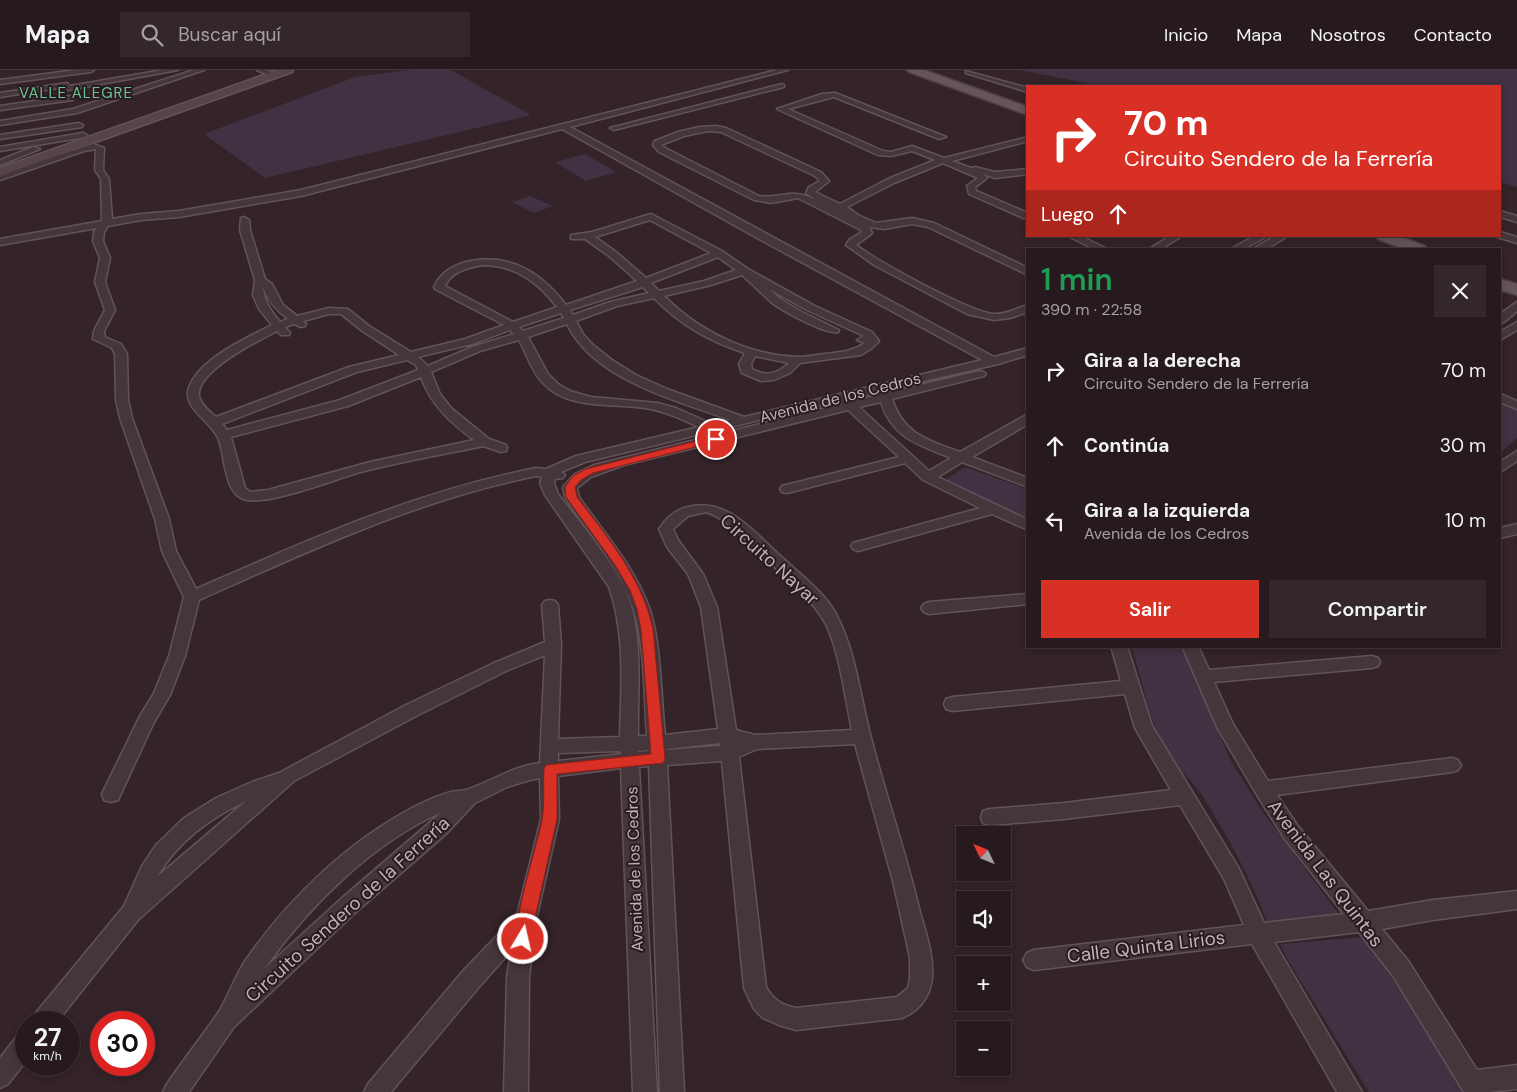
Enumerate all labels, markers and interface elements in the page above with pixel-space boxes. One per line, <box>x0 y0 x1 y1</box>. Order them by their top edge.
search box <box>120 12 470 57</box>
text: Mapa <box>25 19 90 50</box>
icon: search <box>138 21 166 49</box>
text: Buscar aquí <box>178 22 281 47</box>
text: Inicio <box>1164 23 1208 47</box>
text: Mapa <box>1236 23 1282 47</box>
text: Nosotros <box>1310 23 1386 47</box>
text: Contacto <box>1414 23 1492 47</box>
district label: VALLE ALEGRE <box>19 83 133 103</box>
text: 70 m <box>1124 100 1208 146</box>
icon: right <box>1041 105 1106 170</box>
text: Circuito Sendero de la Ferrería <box>1124 144 1433 173</box>
icon: ahead <box>1104 200 1132 228</box>
text: Luego <box>1041 202 1094 227</box>
text: 1 min <box>1041 260 1113 299</box>
button: close <box>1434 265 1486 317</box>
text: 390 m · 22:58 <box>1041 299 1142 320</box>
text: Gira a la derecha <box>1084 348 1241 373</box>
icon: right <box>1041 357 1069 385</box>
text: 70 m <box>1441 358 1486 383</box>
street label: Avenida de los Cedros <box>757 367 923 428</box>
text: Circuito Sendero de la Ferrería <box>1084 373 1309 394</box>
pin <box>695 418 737 460</box>
icon: arrive <box>702 425 730 453</box>
icon: ahead <box>1041 432 1069 460</box>
text: Continúa <box>1084 433 1169 458</box>
text: 30 m <box>1440 433 1486 458</box>
text: Gira a la izquierda <box>1084 498 1250 523</box>
icon: left <box>1041 507 1069 535</box>
street label: Circuito Nayar <box>715 508 825 611</box>
text: 10 m <box>1445 508 1486 533</box>
text: Avenida de los Cedros <box>1084 523 1249 544</box>
button: Salir <box>1041 580 1259 638</box>
button: Compartir <box>1269 580 1486 638</box>
street label: Avenida de los Cedros <box>621 786 648 952</box>
street label: Avenida Las Quintas <box>1262 795 1389 952</box>
street label: Circuito Sendero de la Ferrería <box>240 811 455 1008</box>
north arrow <box>956 826 1011 881</box>
map controls <box>956 826 1011 1076</box>
button: sound <box>956 891 1011 946</box>
position arrow <box>496 912 548 964</box>
street label: Calle Quinta Lirios <box>1066 924 1227 969</box>
button: + <box>956 956 1011 1011</box>
speed limit sign: 30 <box>90 1011 155 1076</box>
text: 27 <box>34 1021 61 1054</box>
button: − <box>956 1021 1011 1076</box>
text: km/h <box>33 1048 62 1064</box>

